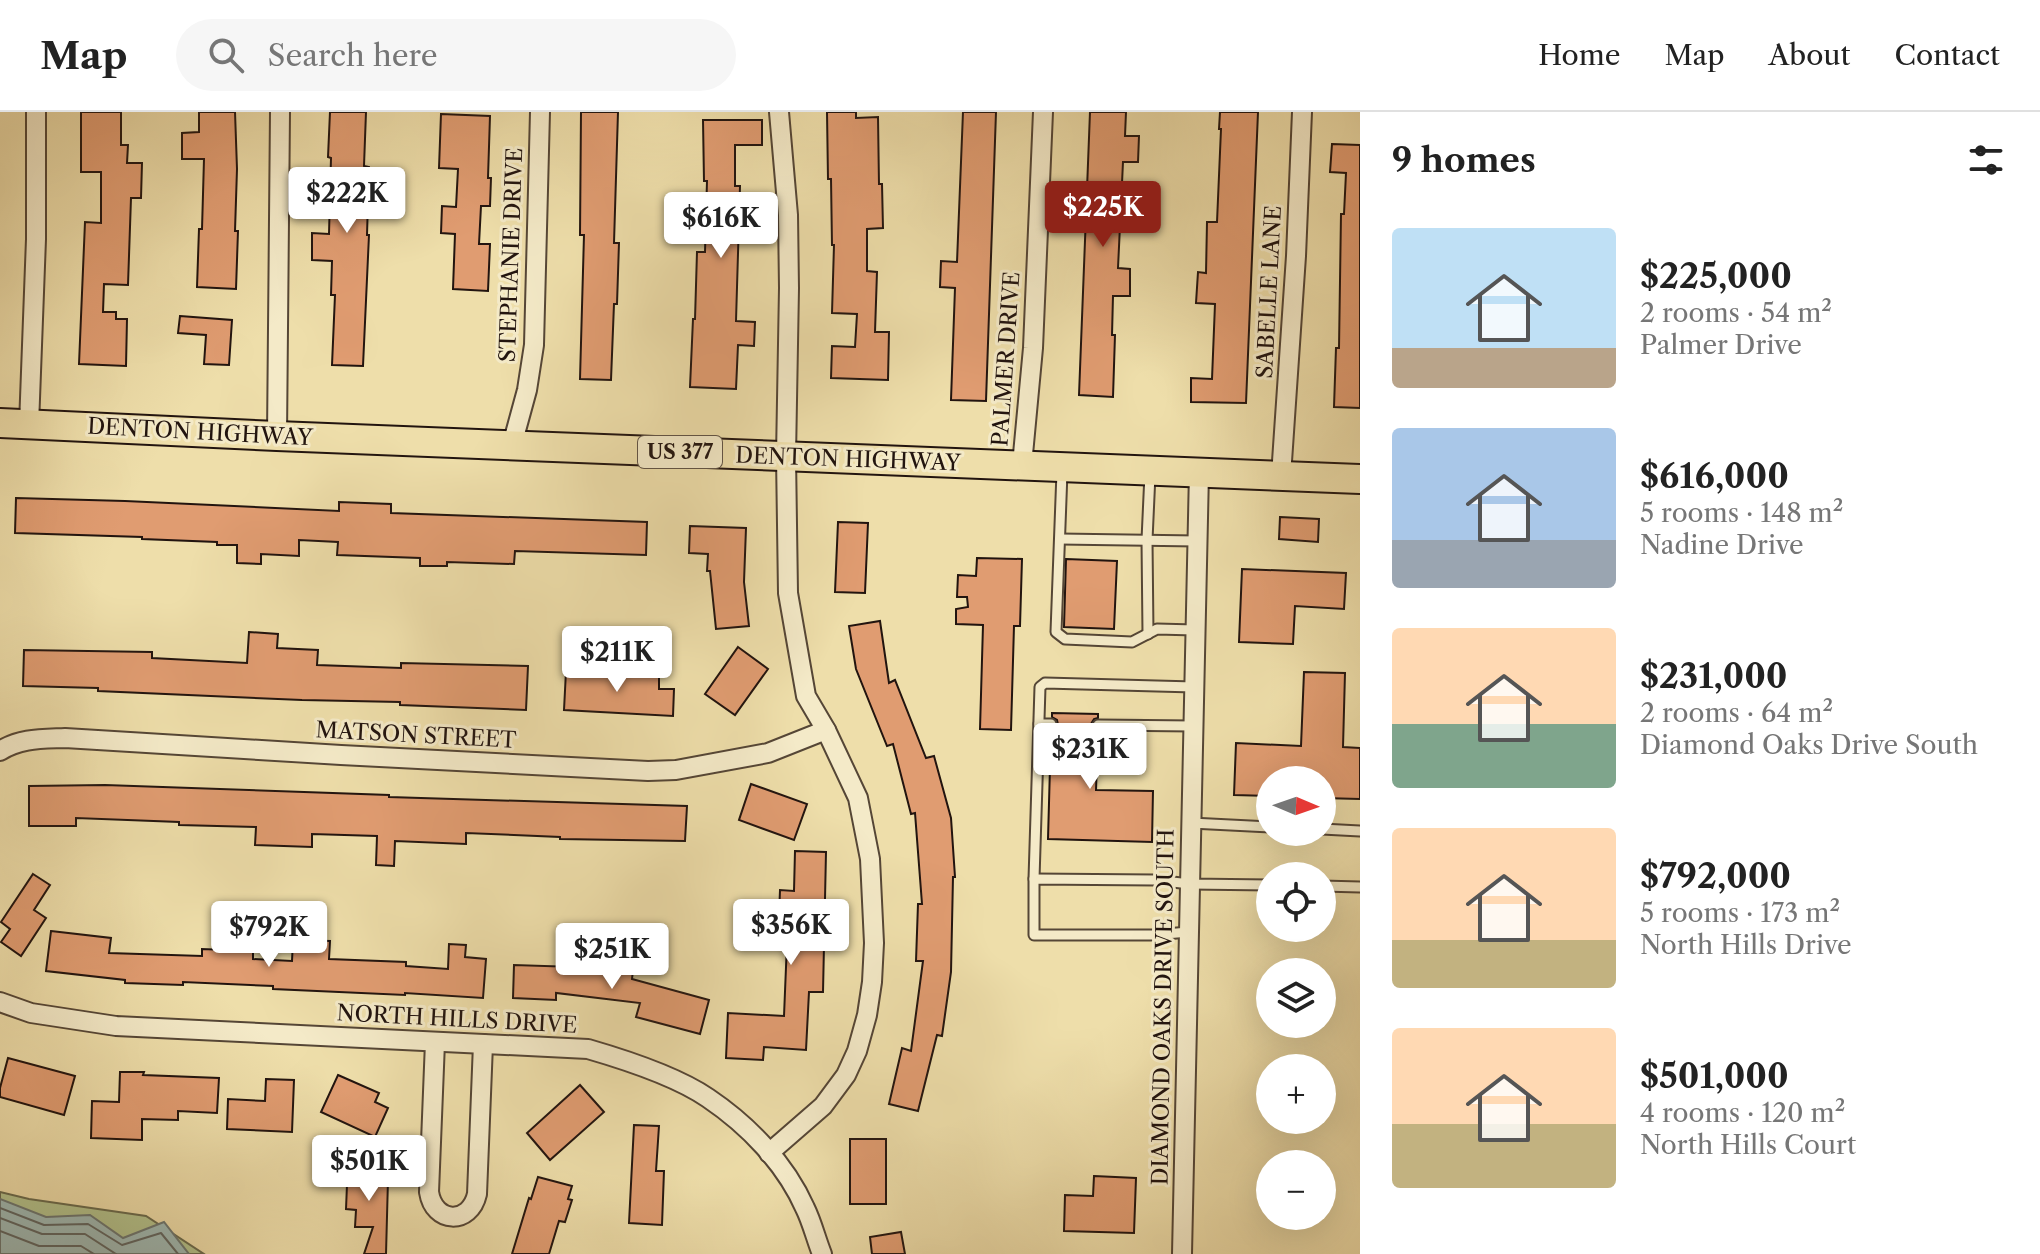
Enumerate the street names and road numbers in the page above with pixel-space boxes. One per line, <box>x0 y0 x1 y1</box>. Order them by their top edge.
street label: STEPHANIE DRIVE <box>494 147 528 363</box>
street label: SABELLE LANE <box>1251 205 1287 379</box>
street label: PALMER DRIVE <box>986 271 1026 447</box>
street label: DENTON HIGHWAY <box>87 413 314 451</box>
road number: US 377 <box>638 436 722 468</box>
street label: DENTON HIGHWAY <box>735 442 962 476</box>
street label: MATSON STREET <box>315 716 518 754</box>
street label: DIAMOND OAKS DRIVE SOUTH <box>1146 828 1180 1186</box>
street label: NORTH HILLS DRIVE <box>336 999 578 1039</box>

